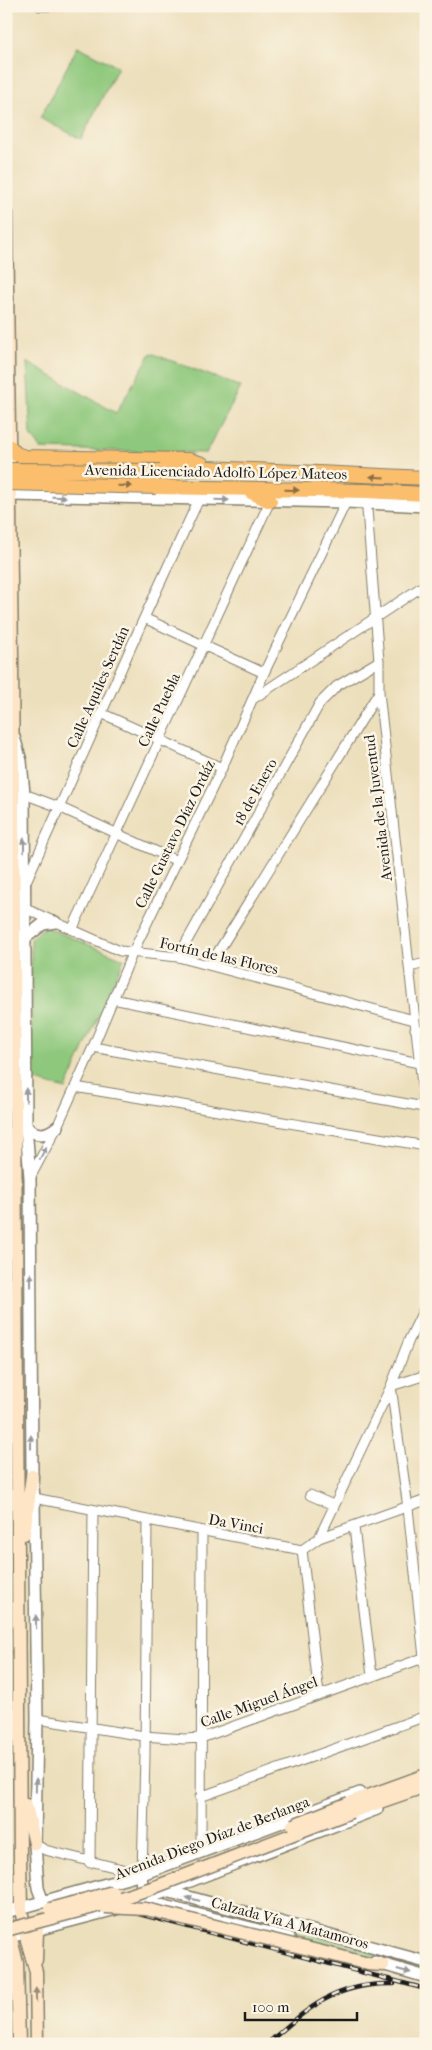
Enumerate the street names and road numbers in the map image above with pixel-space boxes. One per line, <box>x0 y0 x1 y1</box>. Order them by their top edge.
street label: Avenida Licenciado Adolfo López Mateos <box>84 461 348 483</box>
street label: Calle Aquiles Serdán <box>63 623 133 751</box>
street label: Calle Puebla <box>134 669 184 750</box>
street label: Avenida de la Juventud <box>360 733 396 883</box>
street label: 18 de Enero <box>229 755 281 829</box>
street label: Calle Gustavo Díaz Ordáz <box>131 756 219 911</box>
street label: Fortín de las Flores <box>158 934 281 979</box>
street label: Da Vinci <box>207 1510 265 1538</box>
street label: Calle Miguel Ángel <box>198 1672 320 1732</box>
street label: Avenida Diego Díaz de Berlanga <box>111 1792 313 1884</box>
street label: Calzada Vía A Matamoros <box>209 1893 371 1953</box>

